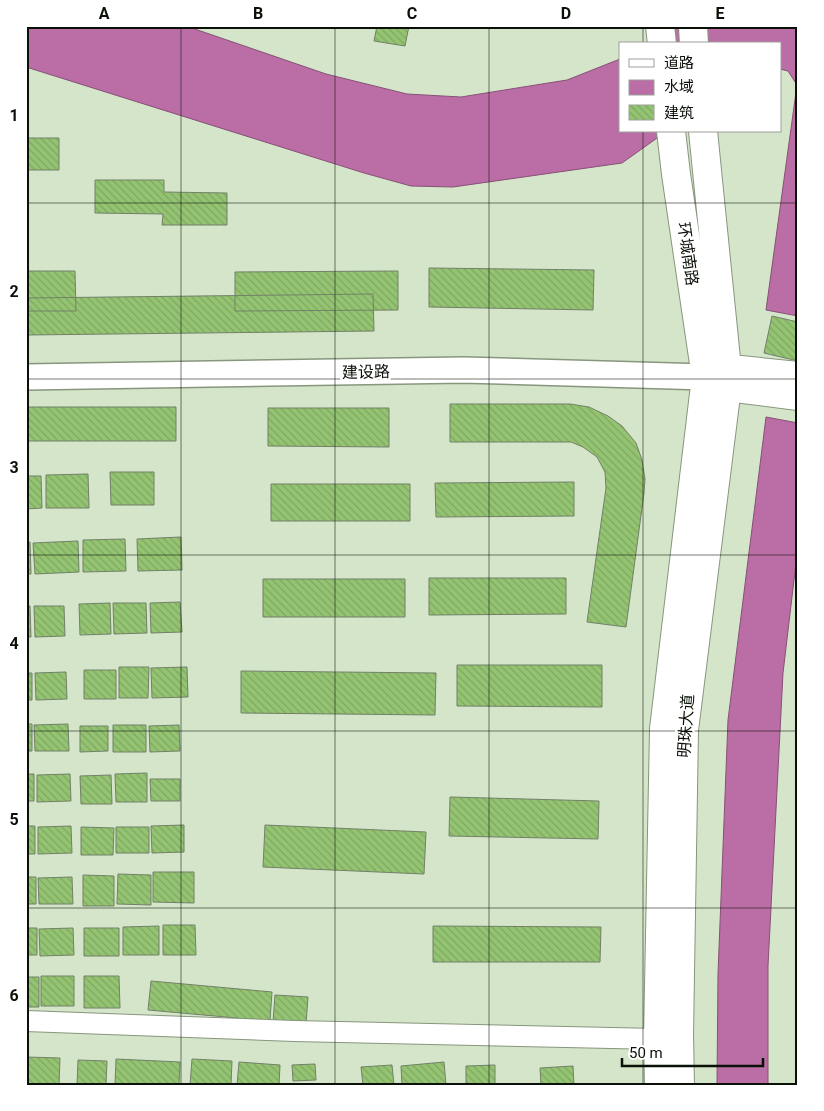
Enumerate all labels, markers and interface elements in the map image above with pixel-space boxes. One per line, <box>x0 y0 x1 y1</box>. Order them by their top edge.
text: A <box>99 4 110 23</box>
text: B <box>253 4 263 23</box>
text: C <box>407 4 417 23</box>
text: D <box>561 4 571 23</box>
text: E <box>716 4 725 23</box>
legend <box>619 42 782 132</box>
text: 道路 <box>664 54 694 72</box>
text: 水域 <box>664 78 694 96</box>
text: 建筑 <box>664 104 694 122</box>
text: 1 <box>9 106 19 125</box>
street label: 环城南路 <box>674 221 702 287</box>
text: 2 <box>9 282 19 301</box>
street label: 建设路 <box>342 362 390 382</box>
text: 3 <box>9 458 19 477</box>
text: 4 <box>9 634 19 653</box>
street label: 明珠大道 <box>674 693 698 759</box>
text: 5 <box>9 810 19 829</box>
text: 6 <box>9 986 19 1005</box>
scale bar <box>622 1036 763 1068</box>
text: 50 m <box>629 1044 663 1062</box>

